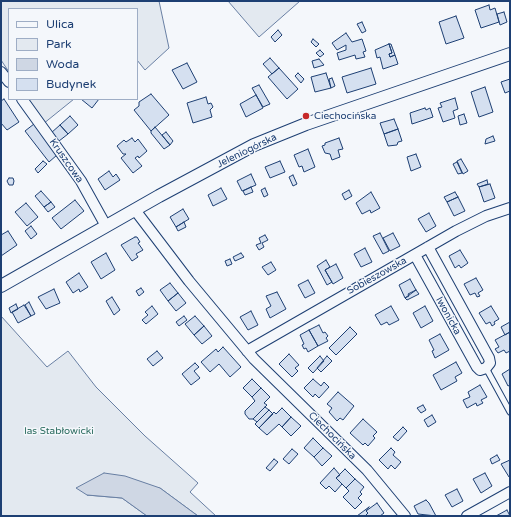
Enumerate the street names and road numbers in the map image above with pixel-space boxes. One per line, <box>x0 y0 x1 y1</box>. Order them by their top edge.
street label: Jeleniogórska <box>215 131 279 171</box>
street label: Kruszcowa <box>46 137 86 185</box>
street label: Sobieszowska <box>345 255 409 297</box>
street label: Iwonicka <box>433 295 463 337</box>
street label: Ciechocińska <box>306 410 358 462</box>

